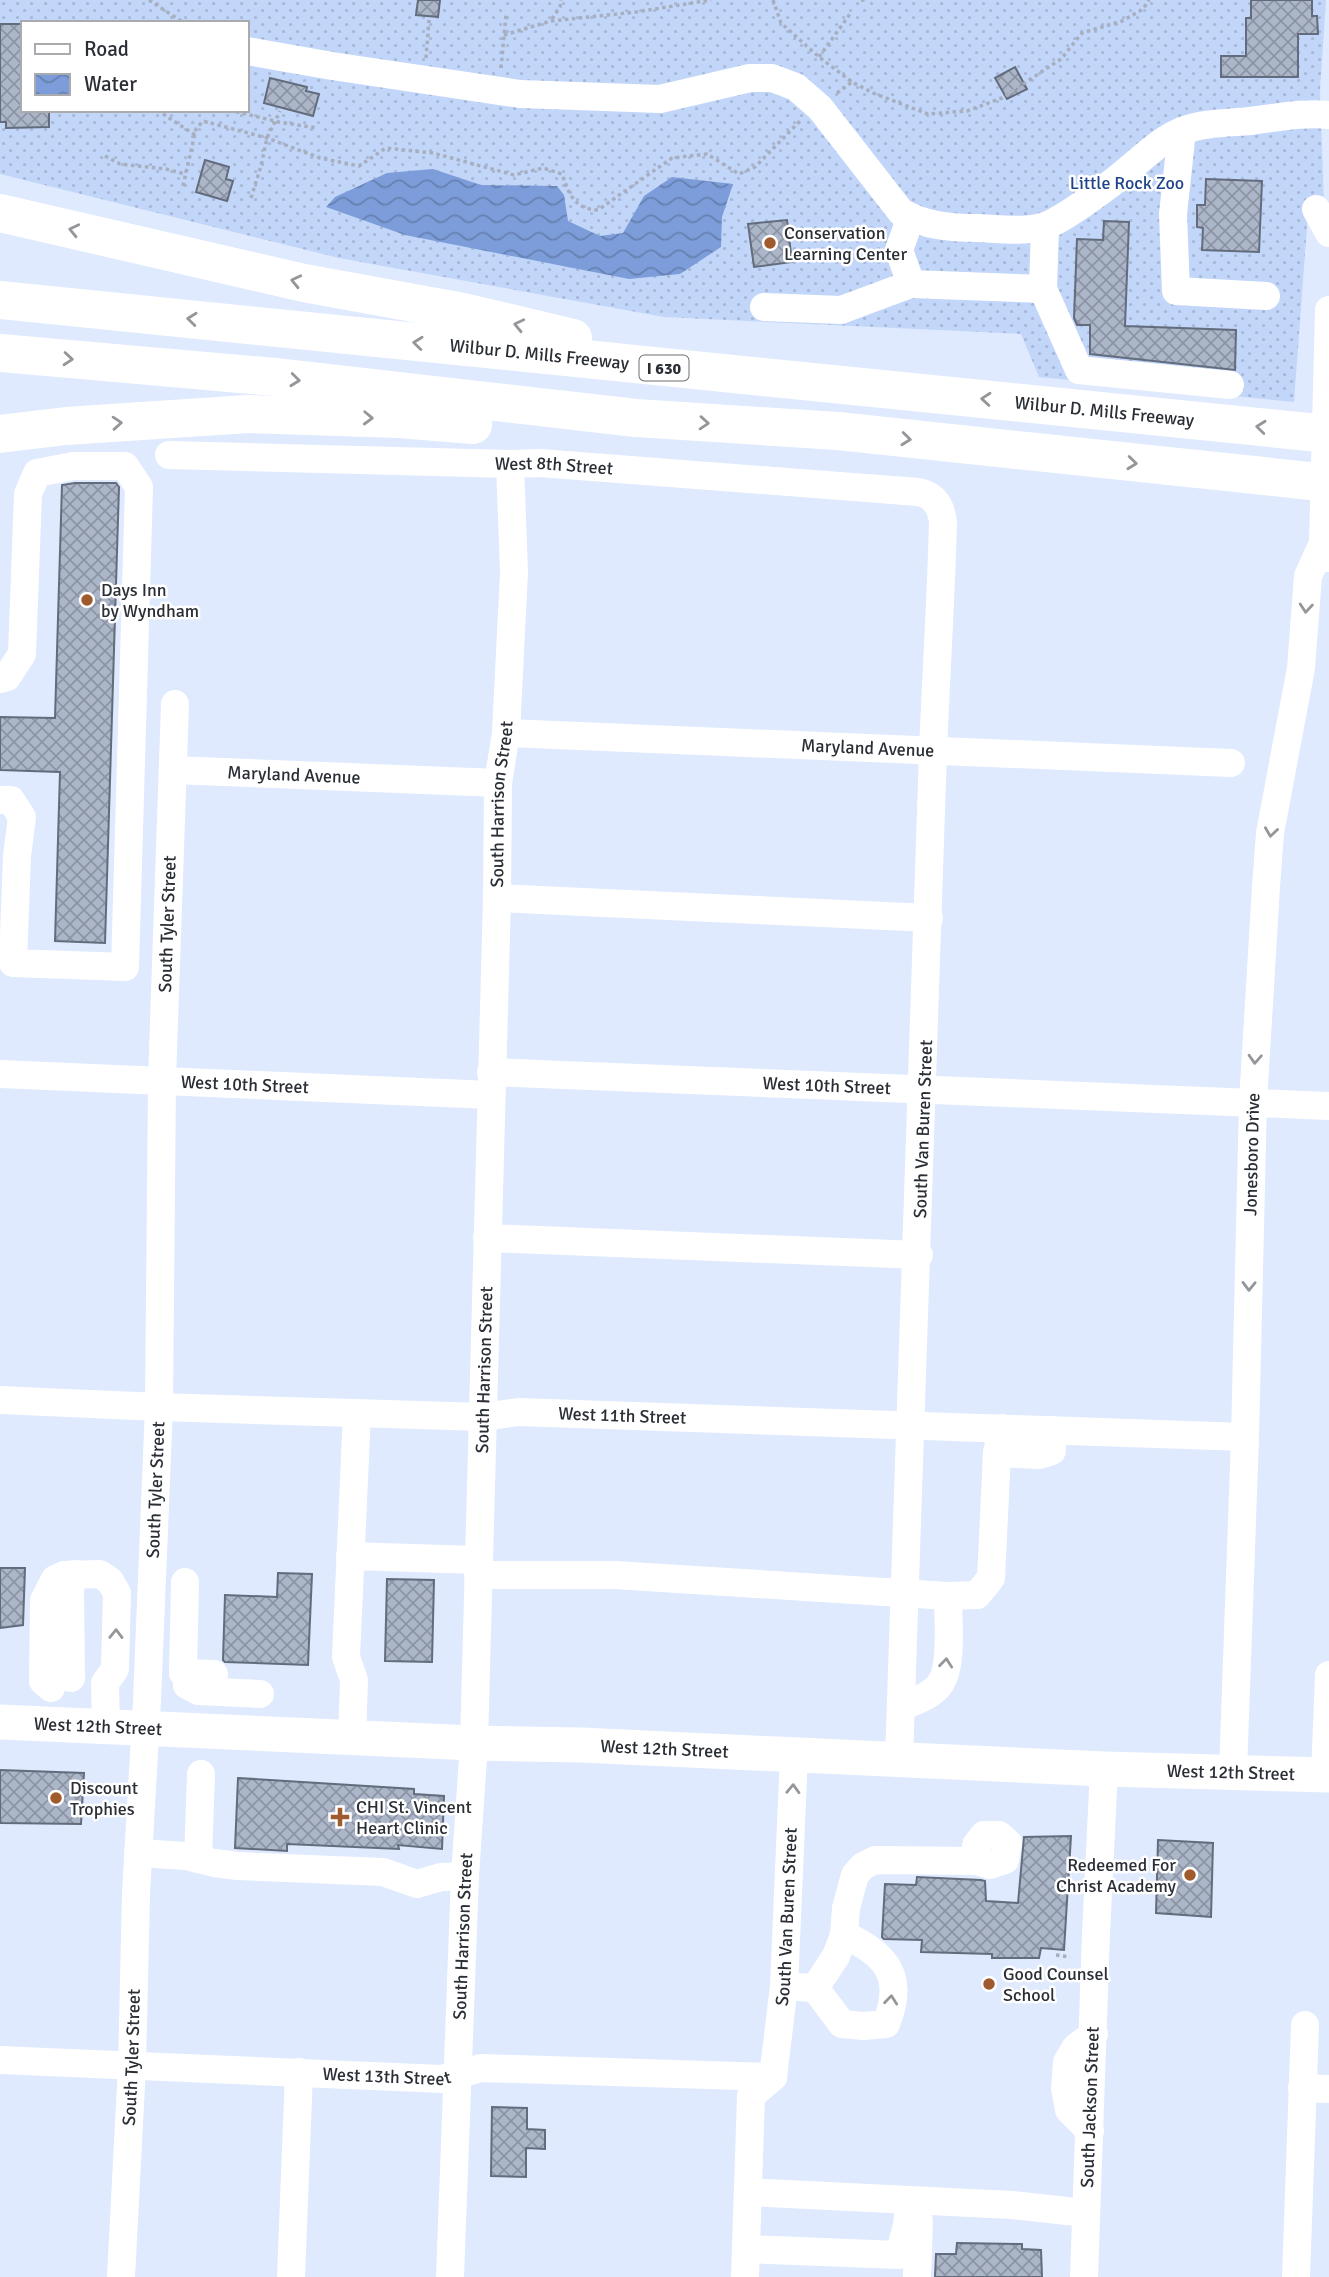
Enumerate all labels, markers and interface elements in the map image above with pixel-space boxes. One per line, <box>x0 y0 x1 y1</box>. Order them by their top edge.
legend <box>21 21 248 112</box>
text: Road <box>84 36 129 62</box>
text: Water <box>84 71 137 97</box>
park label: Little Rock Zoo <box>1070 172 1184 194</box>
place label: Conservation Learning Center <box>784 222 907 265</box>
one-way arrow <box>68 224 80 238</box>
marker: Conservation Learning Center <box>762 235 778 251</box>
one-way arrow <box>290 274 302 289</box>
one-way arrow <box>186 312 198 327</box>
one-way arrow <box>513 319 525 333</box>
street label: Wilbur D. Mills Freeway <box>448 334 631 374</box>
one-way arrow <box>413 335 424 350</box>
one-way arrow <box>63 351 74 366</box>
road number: I 630 <box>640 356 688 380</box>
one-way arrow <box>289 372 300 387</box>
street label: Wilbur D. Mills Freeway <box>1014 391 1196 431</box>
one-way arrow <box>980 392 992 407</box>
one-way arrow <box>363 411 374 426</box>
one-way arrow <box>699 415 710 430</box>
one-way arrow <box>111 416 122 431</box>
one-way arrow <box>1255 420 1267 435</box>
one-way arrow <box>900 431 912 446</box>
street label: West 8th Street <box>494 452 614 480</box>
one-way arrow <box>1126 455 1138 470</box>
place label: Days Inn by Wyndham <box>101 579 199 622</box>
marker: Days Inn by Wyndham <box>79 592 95 608</box>
one-way arrow <box>1299 602 1314 613</box>
street label: South Harrison Street <box>486 720 518 888</box>
street label: Maryland Avenue <box>801 734 935 762</box>
street label: Maryland Avenue <box>227 761 361 788</box>
one-way arrow <box>1264 826 1279 838</box>
street label: South Tyler Street <box>154 855 181 993</box>
street label: South Van Buren Street <box>909 1039 937 1219</box>
one-way arrow <box>1248 1054 1263 1065</box>
street label: West 10th Street <box>180 1071 309 1098</box>
street label: West 10th Street <box>762 1072 891 1099</box>
street label: Jonesboro Drive <box>1239 1092 1265 1216</box>
one-way arrow <box>1241 1281 1256 1292</box>
street label: South Harrison Street <box>471 1286 497 1454</box>
street label: West 11th Street <box>558 1402 687 1429</box>
street label: South Tyler Street <box>142 1421 169 1559</box>
one-way arrow <box>108 1629 124 1639</box>
one-way arrow <box>938 1657 953 1668</box>
street label: West 12th Street <box>33 1713 162 1740</box>
street label: West 12th Street <box>600 1735 729 1763</box>
street label: West 12th Street <box>1167 1760 1295 1785</box>
place label: Discount Trophies <box>70 1777 138 1820</box>
one-way arrow <box>785 1784 800 1795</box>
marker: Discount Trophies <box>48 1790 64 1806</box>
place label: CHI St. Vincent Heart Clinic <box>356 1796 472 1839</box>
marker: CHI St. Vincent Heart Clinic <box>330 1807 350 1827</box>
street label: South Van Buren Street <box>771 1827 802 2007</box>
street label: South Harrison Street <box>449 1852 478 2020</box>
place label: Redeemed For Christ Academy <box>1056 1854 1177 1897</box>
marker: Redeemed For Christ Academy <box>1182 1867 1198 1883</box>
place label: Good Counsel School <box>1003 1963 1109 2006</box>
marker: Good Counsel School <box>981 1976 997 1992</box>
street label: South Tyler Street <box>118 1989 145 2126</box>
one-way arrow <box>883 1994 898 2005</box>
street label: South Jackson Street <box>1076 2026 1104 2188</box>
street label: West 13th Street <box>322 2063 453 2090</box>

